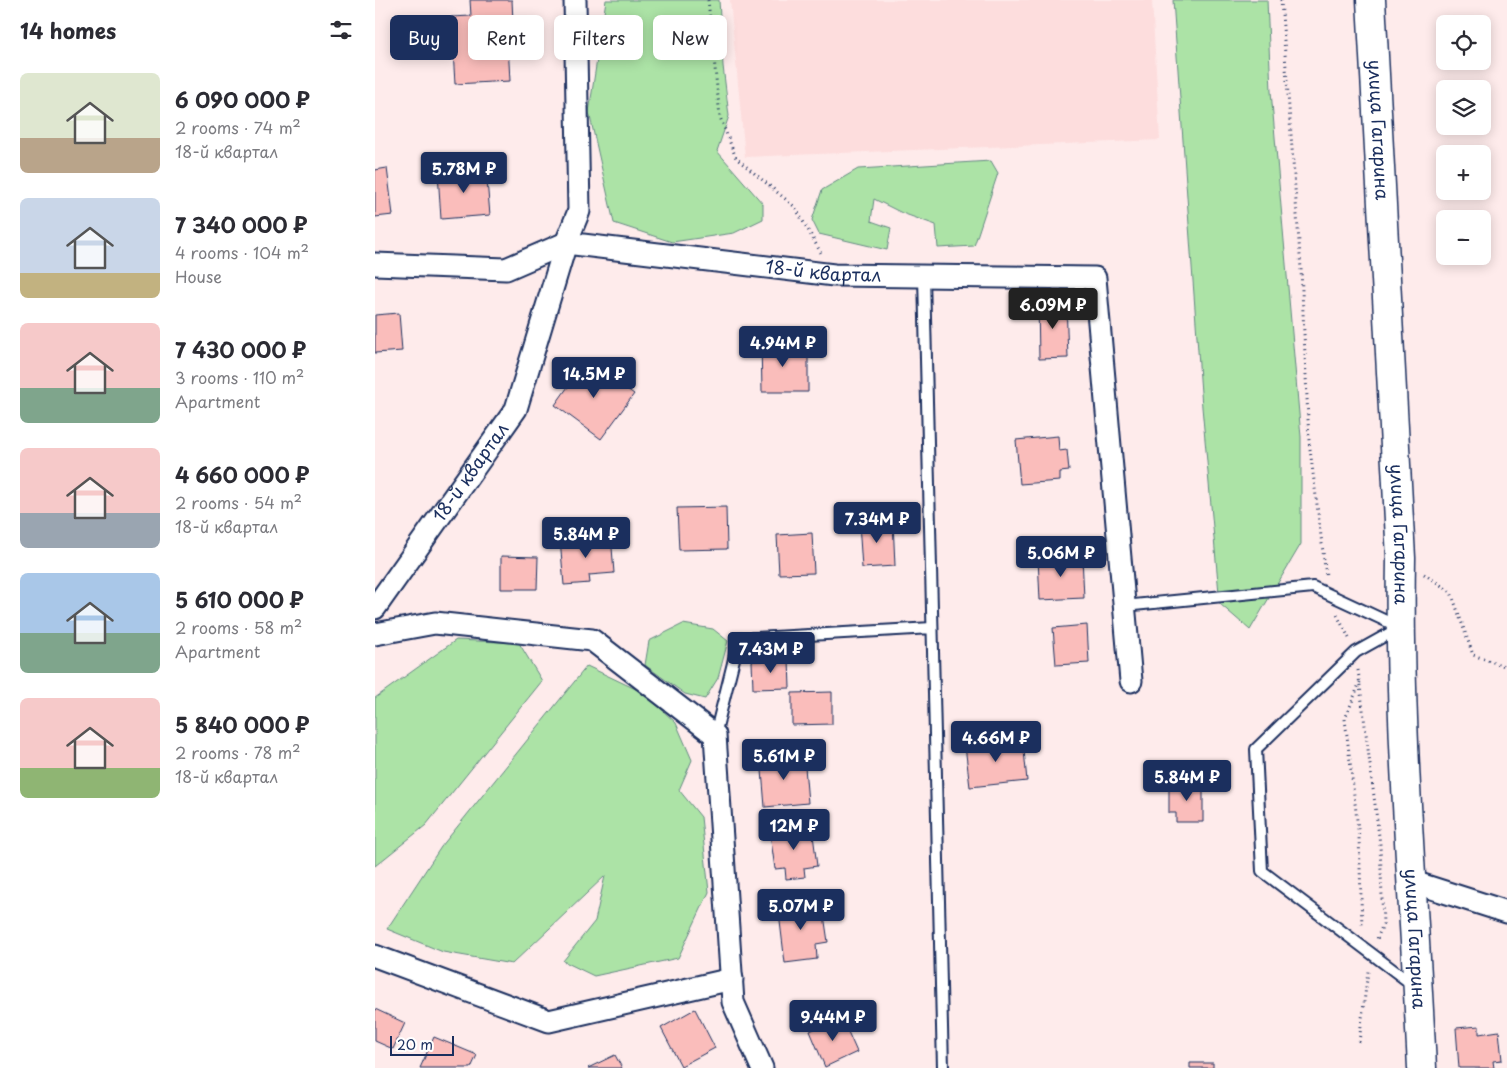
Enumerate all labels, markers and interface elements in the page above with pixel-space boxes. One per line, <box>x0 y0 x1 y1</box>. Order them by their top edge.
text: 14 homes <box>20 14 116 46</box>
chip: Buy <box>390 15 458 60</box>
chip: Rent <box>468 15 544 60</box>
chip: Filters <box>554 15 643 60</box>
chip: New <box>653 15 727 60</box>
map controls <box>1436 15 1491 265</box>
button: locate <box>1436 15 1491 70</box>
icon: filters <box>327 16 355 44</box>
street label: улица Гагарина <box>1362 59 1397 201</box>
button: layers <box>1436 80 1491 135</box>
text: 6 090 000 ₽ <box>175 83 310 115</box>
icon: home <box>60 93 120 153</box>
text: 2 rooms · 74 m² <box>175 115 301 139</box>
text: 18-й квартал <box>175 139 278 163</box>
button: + <box>1436 145 1491 200</box>
pin: 5.78M ₽ <box>418 152 510 194</box>
text: 5.78M ₽ <box>432 156 496 180</box>
text: 7 340 000 ₽ <box>175 208 307 240</box>
button: − <box>1436 210 1491 265</box>
icon: home <box>60 218 120 278</box>
text: 4 rooms · 104 m² <box>175 240 309 264</box>
street label: 18-й квартал <box>764 252 881 288</box>
text: House <box>175 264 222 288</box>
pin: 6.09M ₽ <box>1007 288 1099 330</box>
text: 6.09M ₽ <box>1020 292 1086 316</box>
pin: 4.94M ₽ <box>737 326 829 368</box>
text: 4.94M ₽ <box>750 330 816 354</box>
text: 7 430 000 ₽ <box>175 333 306 365</box>
icon: home <box>60 343 120 403</box>
pin: 14.5M ₽ <box>548 356 640 399</box>
text: 14.5M ₽ <box>563 361 625 385</box>
text: 3 rooms · 110 m² <box>175 365 304 389</box>
text: Apartment <box>175 389 260 413</box>
street label: 18-й квартал <box>425 417 514 527</box>
text: 4 660 000 ₽ <box>175 458 309 490</box>
street label: улица Гагарина <box>1384 463 1416 605</box>
icon: home <box>60 468 120 528</box>
text: 2 rooms · 54 m² <box>175 490 302 514</box>
pin: 7.34M ₽ <box>831 502 923 544</box>
text: 7.34M ₽ <box>845 506 909 530</box>
text: 18-й квартал <box>175 514 278 538</box>
pin: 5.84M ₽ <box>540 516 632 559</box>
text: 5.84M ₽ <box>553 521 619 545</box>
pin: 5.06M ₽ <box>1015 536 1107 578</box>
text: 5.06M ₽ <box>1027 540 1095 564</box>
text: 5 610 000 ₽ <box>175 583 304 615</box>
icon: home <box>60 593 120 653</box>
text: 2 rooms · 58 m² <box>175 615 302 639</box>
pin: 7.43M ₽ <box>725 632 817 674</box>
text: 7.43M ₽ <box>739 636 803 660</box>
text: Apartment <box>175 639 260 663</box>
text: 5 840 000 ₽ <box>175 708 310 740</box>
icon: home <box>60 718 120 778</box>
pin: 4.66M ₽ <box>950 720 1042 763</box>
text: 4.66M ₽ <box>962 725 1030 749</box>
pin: 5.61M ₽ <box>738 738 830 781</box>
text: 2 rooms · 78 m² <box>175 740 301 764</box>
text: 5.61M ₽ <box>753 743 815 767</box>
pin: 5.84M ₽ <box>1141 760 1233 802</box>
text: 18-й квартал <box>175 764 278 788</box>
text: 5.84M ₽ <box>1154 764 1220 788</box>
pin: 12M ₽ <box>759 808 829 851</box>
text: 12M ₽ <box>770 813 818 837</box>
street label: улица Гагарина <box>1399 868 1434 1010</box>
pin: 5.07M ₽ <box>755 888 847 931</box>
text: 5.07M ₽ <box>768 893 834 917</box>
pin: 9.44M ₽ <box>787 1000 879 1042</box>
text: 9.44M ₽ <box>801 1004 865 1028</box>
scale bar <box>390 1033 454 1056</box>
text: 20 m <box>397 1034 433 1055</box>

